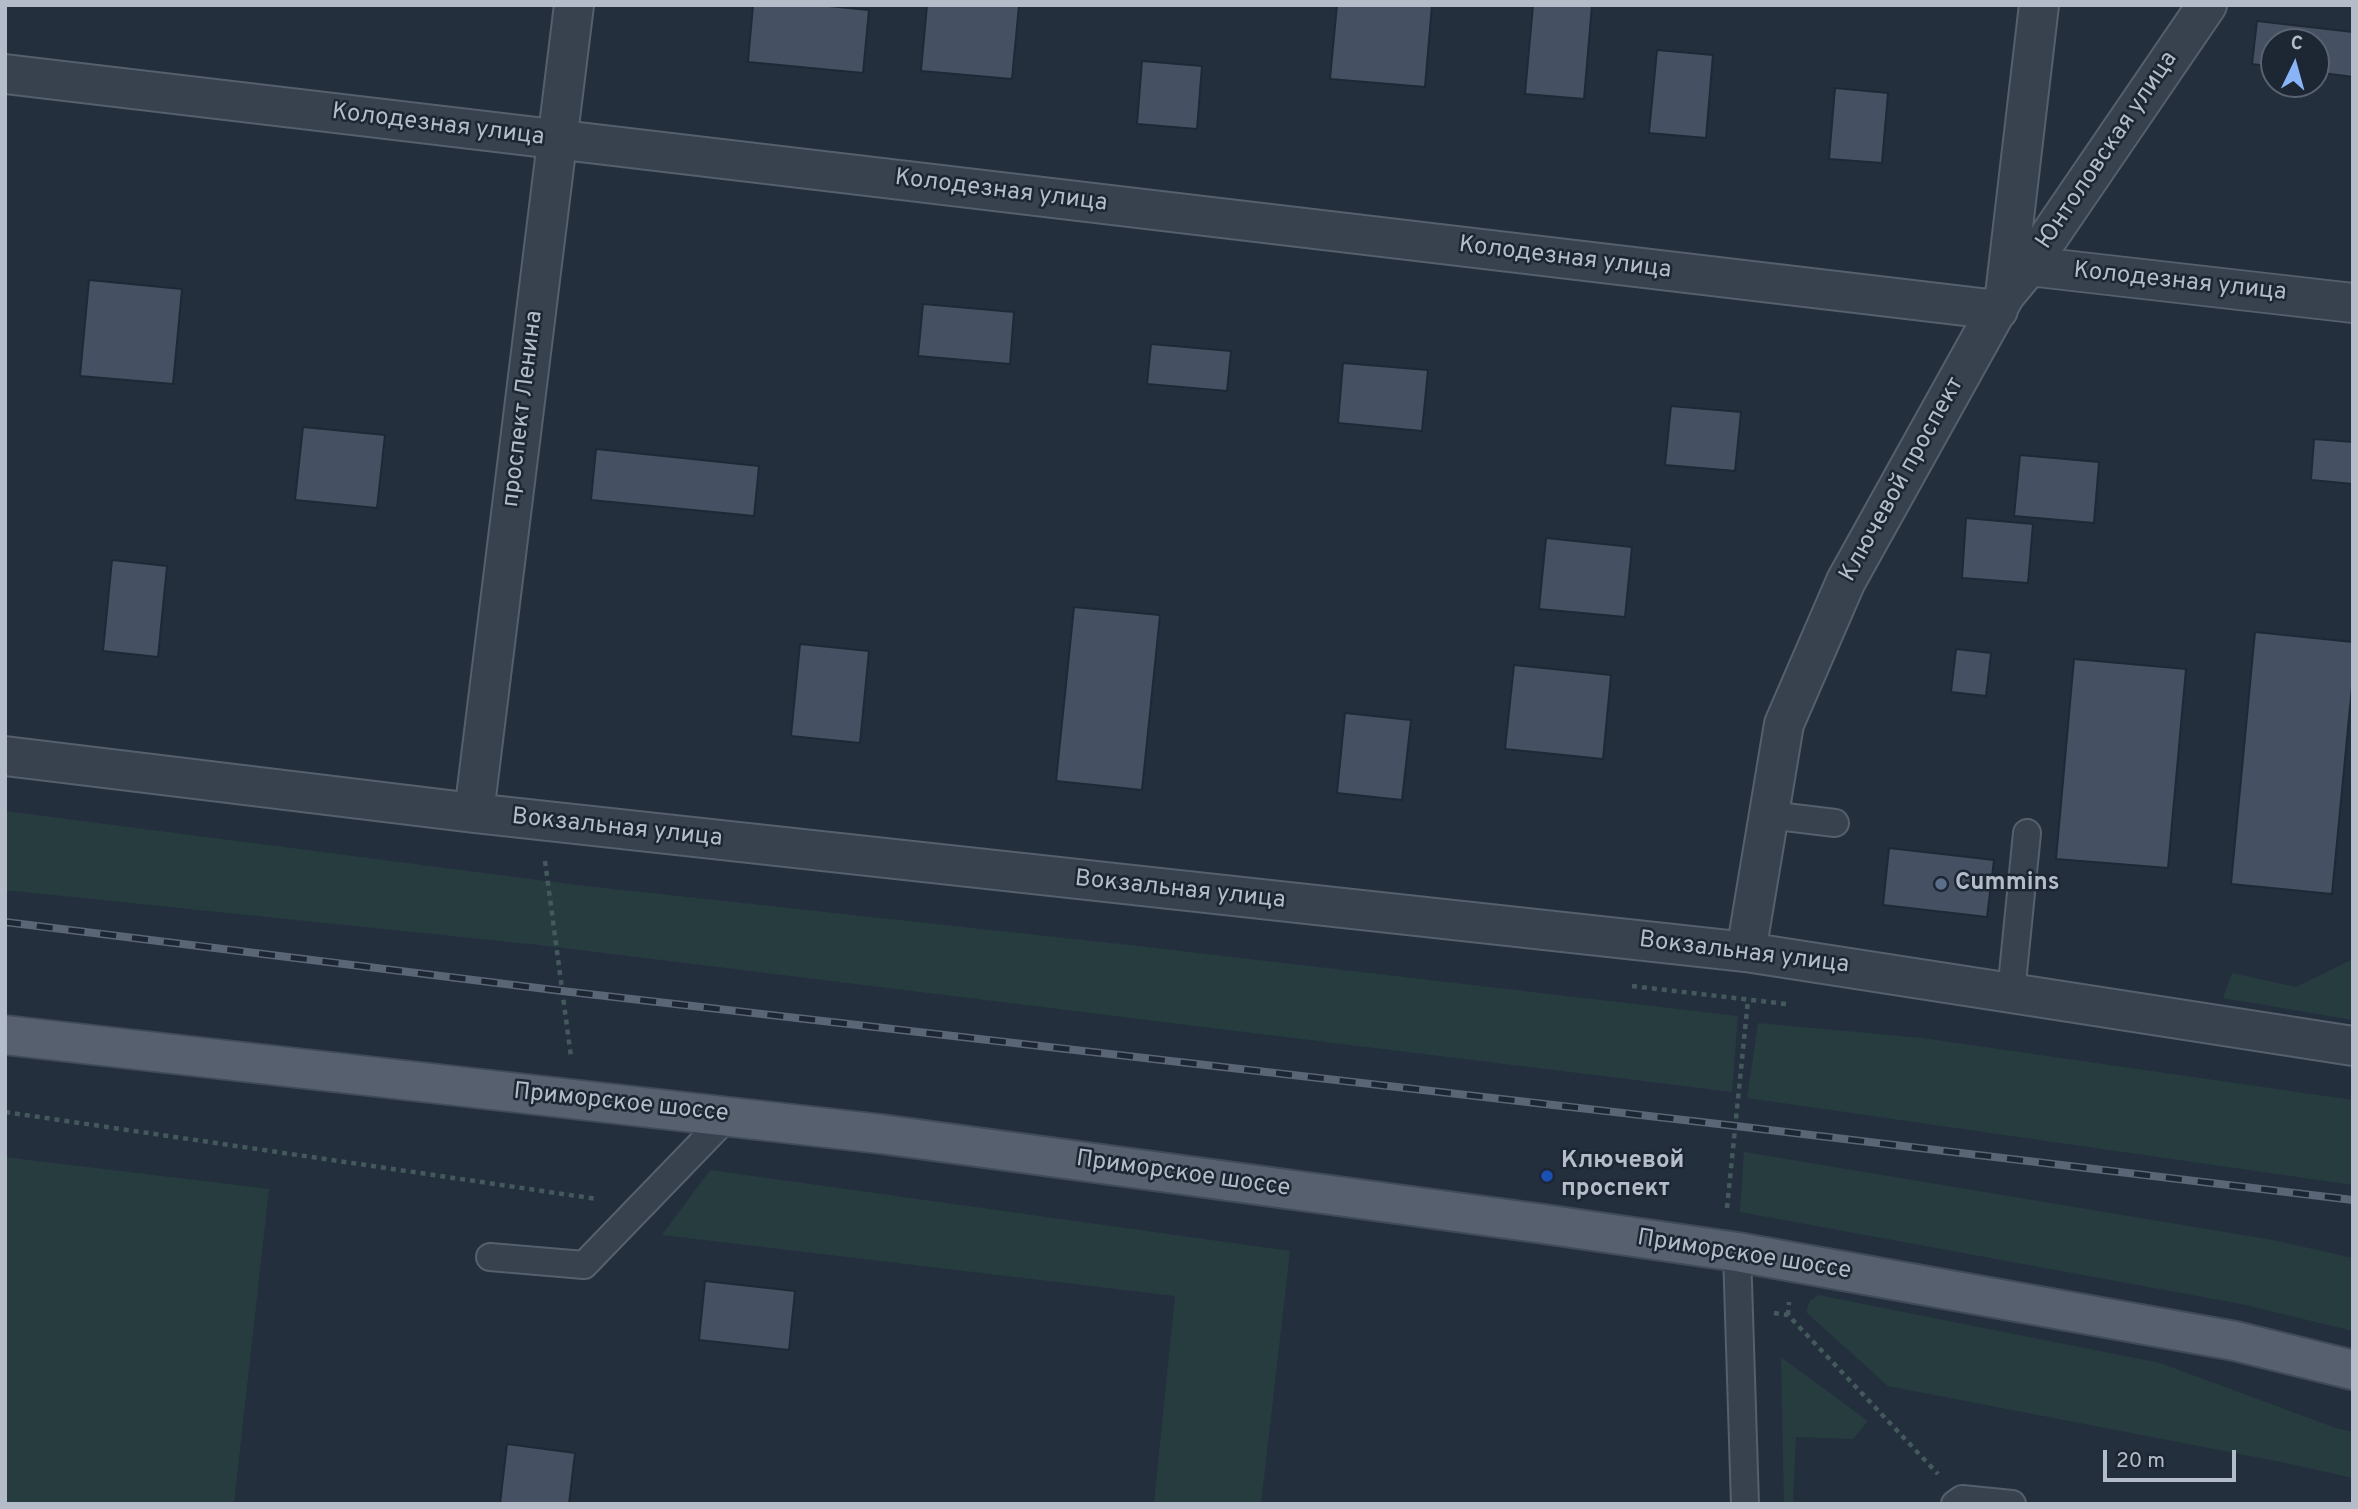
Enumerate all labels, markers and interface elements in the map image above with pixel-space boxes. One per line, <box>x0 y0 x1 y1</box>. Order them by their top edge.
north arrow <box>2260 28 2330 98</box>
text: С <box>2290 32 2304 57</box>
street label: Юнтоловская улица <box>2031 47 2185 255</box>
street label: Колодезная улица <box>330 99 546 153</box>
street label: Колодезная улица <box>893 165 1109 219</box>
street label: Колодезная улица <box>1457 232 1673 286</box>
street label: Колодезная улица <box>2072 257 2288 309</box>
street label: проспект Ленина <box>498 309 550 509</box>
street label: Ключевой проспект <box>1835 373 1971 587</box>
street label: Вокзальная улица <box>510 804 724 854</box>
street label: Вокзальная улица <box>1073 866 1287 916</box>
place label: Cummins <box>1955 870 2060 898</box>
marker: Cummins <box>1933 876 1949 892</box>
street label: Вокзальная улица <box>1637 927 1851 981</box>
street label: Приморское шоссе <box>512 1078 730 1130</box>
street label: Приморское шоссе <box>1074 1146 1292 1204</box>
place label: Ключевой проспект <box>1561 1148 1684 1204</box>
marker: Ключевой проспект <box>1539 1168 1555 1184</box>
street label: Приморское шоссе <box>1635 1225 1853 1287</box>
scale bar <box>2106 1436 2239 1480</box>
text: 20 m <box>2116 1448 2165 1475</box>

